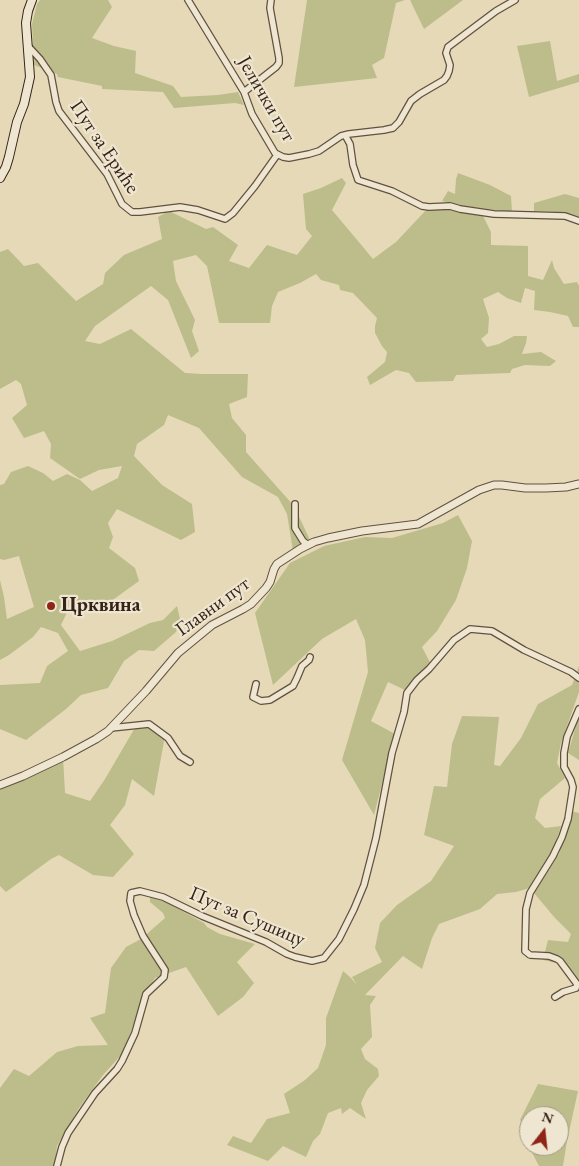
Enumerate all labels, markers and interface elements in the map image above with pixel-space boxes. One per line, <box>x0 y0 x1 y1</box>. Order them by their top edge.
street label: Јелички пут <box>232 52 300 146</box>
street label: Пут за Ериће <box>64 96 144 198</box>
street label: Главни пут <box>171 572 255 642</box>
place label: Црквина <box>61 594 140 618</box>
marker: Црквина <box>45 600 57 612</box>
street label: Пут за Сушицу <box>185 882 309 952</box>
north arrow <box>519 1106 569 1156</box>
text: N <box>540 1107 556 1128</box>

